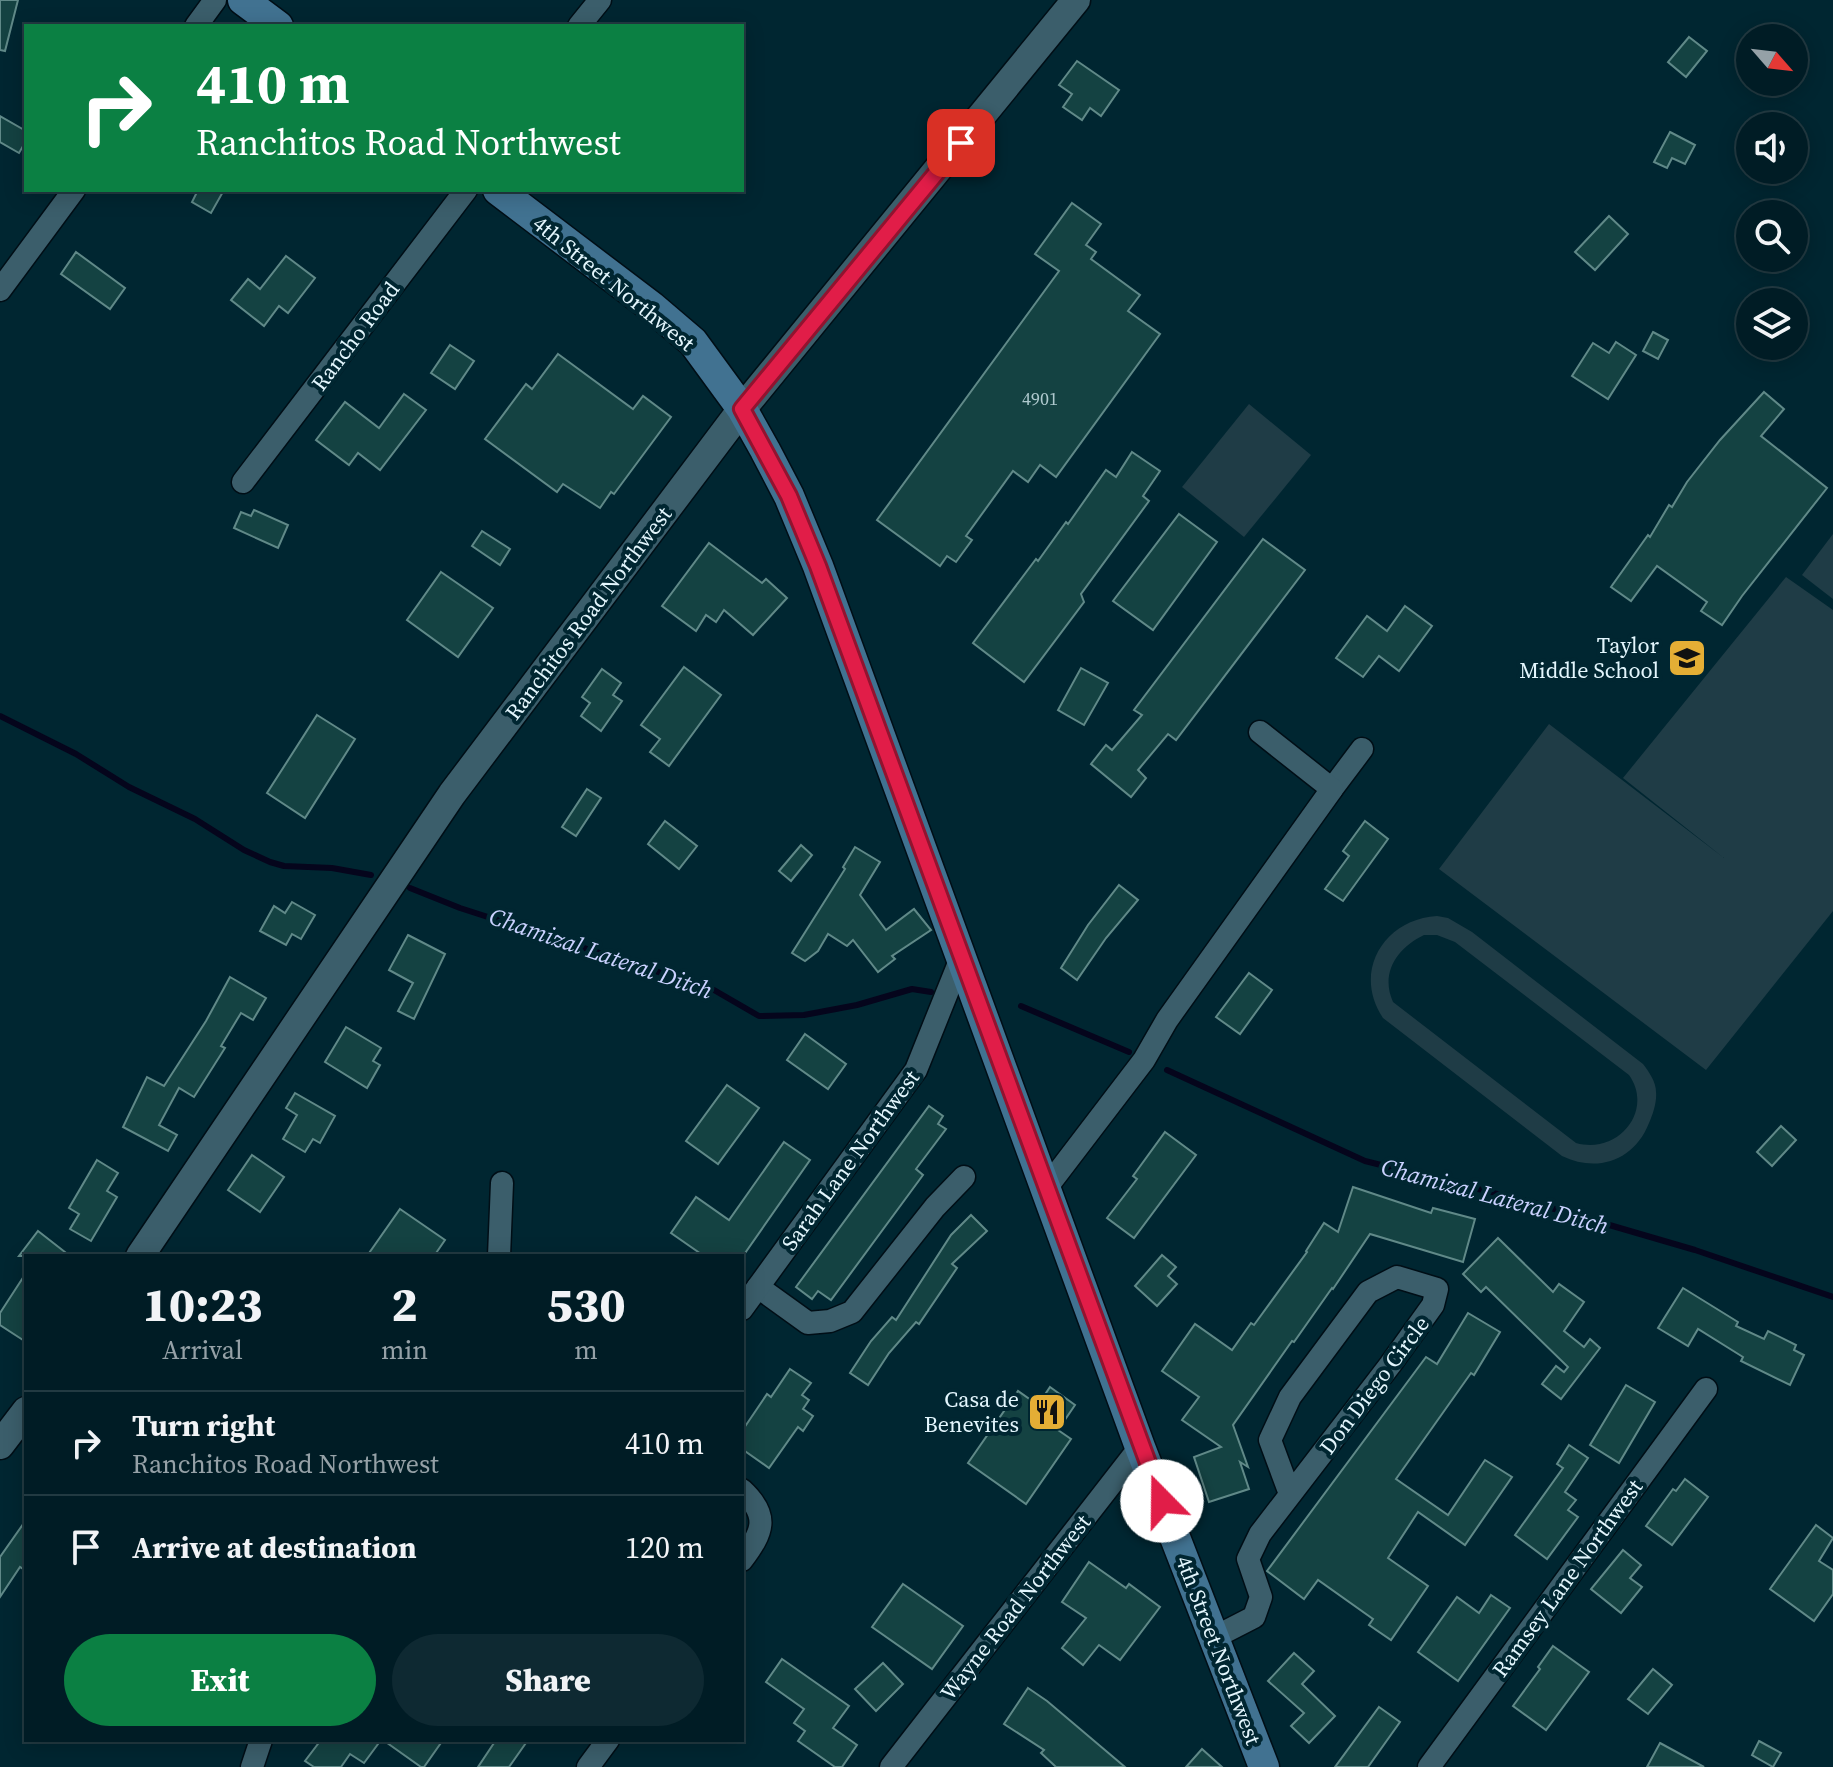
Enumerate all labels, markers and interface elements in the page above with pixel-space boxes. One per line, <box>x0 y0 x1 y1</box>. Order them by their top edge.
north arrow <box>1736 24 1808 96</box>
map controls <box>1736 24 1808 360</box>
text: 410 m <box>196 45 350 122</box>
icon: right <box>64 56 168 160</box>
pin <box>927 109 995 177</box>
button: sound <box>1736 112 1808 184</box>
text: Ranchitos Road Northwest <box>196 118 621 167</box>
icon: arrive <box>939 121 983 165</box>
button: search <box>1736 200 1808 272</box>
street label: 4th Street Northwest <box>527 208 702 358</box>
street label: Rancho Road <box>304 275 406 397</box>
button: layers <box>1736 288 1808 360</box>
house number: 4901 <box>1022 386 1058 411</box>
street label: Ranchitos Road Northwest <box>498 500 679 726</box>
place label: Taylor Middle School <box>1519 630 1660 685</box>
school or university icon: Taylor Middle School <box>1666 637 1708 679</box>
water label: Chamizal Lateral Ditch <box>485 899 717 1007</box>
street label: Sarah Lane Northwest <box>774 1063 926 1256</box>
water label: Chamizal Lateral Ditch <box>1378 1150 1612 1242</box>
text: 10:23 <box>142 1271 263 1337</box>
text: 2 <box>391 1271 418 1337</box>
text: 530 <box>546 1271 626 1337</box>
street label: Don Diego Circle <box>1312 1310 1436 1460</box>
text: Arrival <box>162 1332 243 1368</box>
text: min <box>381 1332 428 1368</box>
text: m <box>574 1332 598 1368</box>
place label: Casa de Benevites <box>924 1384 1019 1439</box>
restaurant icon: Casa de Benevites <box>1026 1391 1068 1433</box>
text: Turn right <box>132 1405 275 1446</box>
icon: right <box>64 1421 108 1465</box>
text: 410 m <box>625 1423 704 1464</box>
text: Ranchitos Road Northwest <box>132 1446 439 1482</box>
position arrow <box>1120 1459 1204 1543</box>
street label: Ramsey Lane Northwest <box>1485 1472 1650 1683</box>
street label: Wayne Road Northwest <box>933 1507 1098 1706</box>
icon: arrive <box>64 1525 108 1569</box>
text: Arrive at destination <box>132 1527 417 1568</box>
text: 120 m <box>625 1527 704 1568</box>
street label: 4th Street Northwest <box>1169 1551 1269 1750</box>
button: Exit <box>64 1634 376 1726</box>
button: Share <box>392 1634 704 1726</box>

